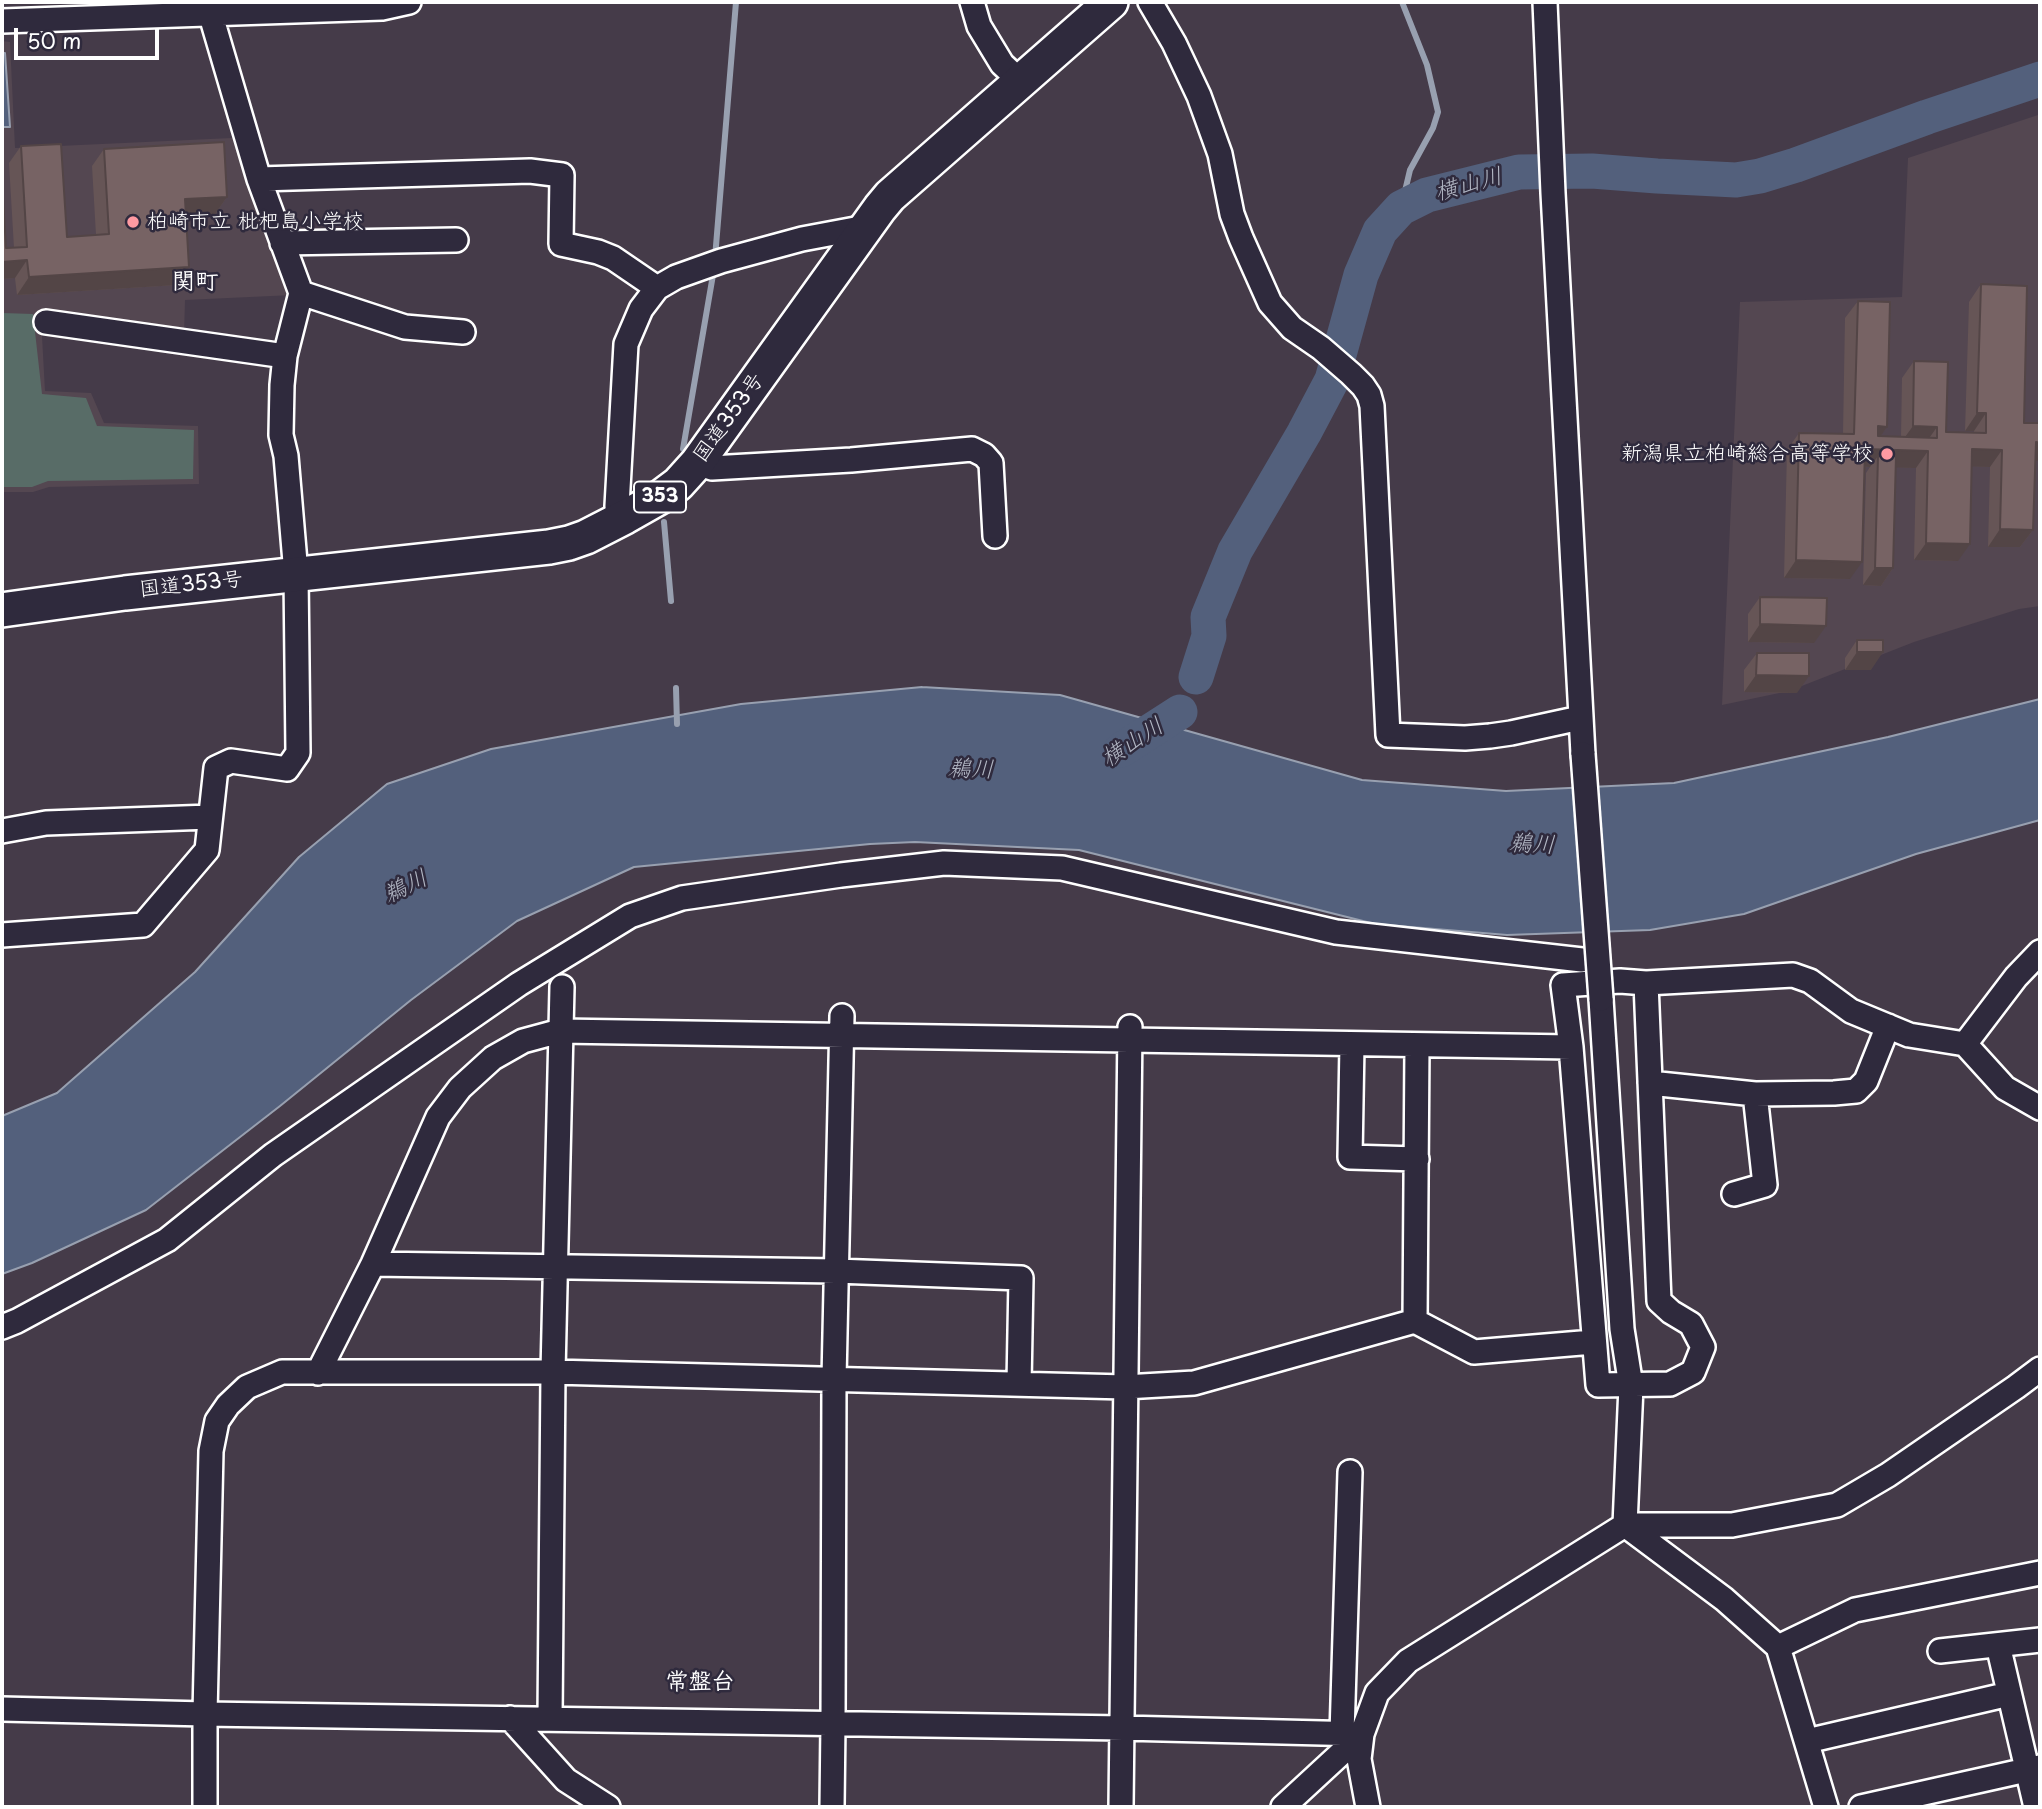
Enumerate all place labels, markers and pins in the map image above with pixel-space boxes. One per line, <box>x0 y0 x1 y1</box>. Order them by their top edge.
place label: 柏崎市立 枇杷島小学校 <box>147 209 364 235</box>
marker: 柏崎市立 枇杷島小学校 <box>125 214 141 230</box>
place label: 新潟県立柏崎総合高等学校 <box>1621 441 1873 467</box>
marker: 新潟県立柏崎総合高等学校 <box>1879 446 1895 462</box>

